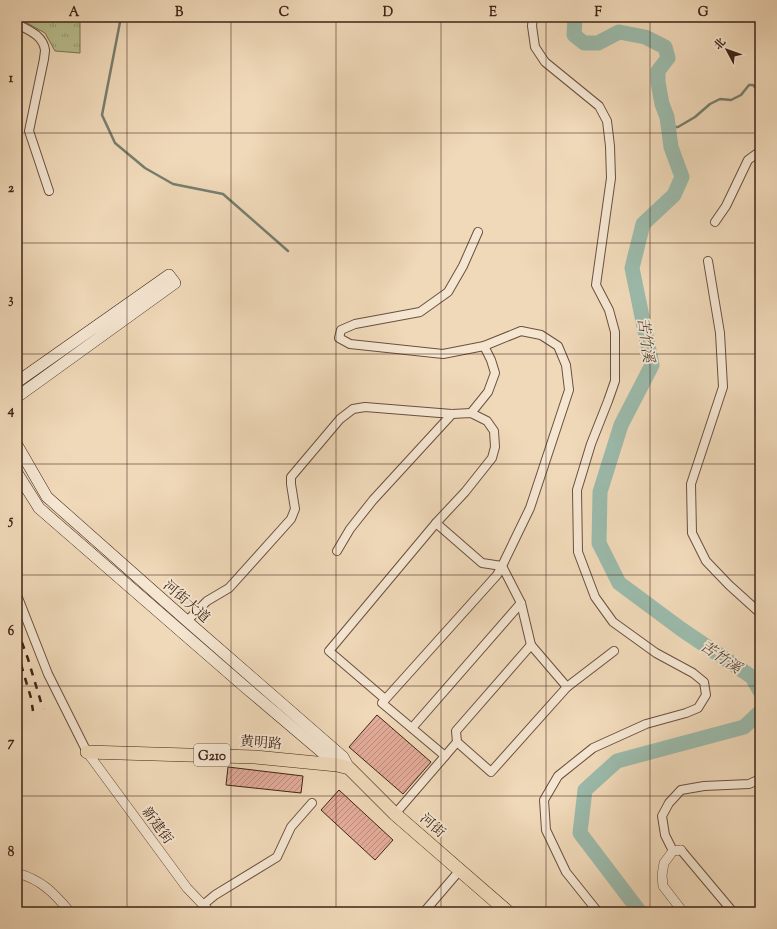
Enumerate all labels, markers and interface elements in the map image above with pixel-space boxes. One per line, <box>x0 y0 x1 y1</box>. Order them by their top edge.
text: A <box>69 4 80 22</box>
text: B <box>175 4 184 22</box>
text: C <box>279 4 289 22</box>
text: D <box>383 4 393 22</box>
text: E <box>489 4 497 22</box>
text: F <box>594 4 602 22</box>
text: G <box>698 4 709 22</box>
north arrow <box>707 30 747 70</box>
text: 北 <box>711 35 730 53</box>
text: 1 <box>9 70 14 88</box>
text: 2 <box>8 180 15 198</box>
text: 3 <box>8 291 14 309</box>
water label: 苦竹溪 <box>631 316 658 366</box>
text: 4 <box>7 402 15 420</box>
text: 5 <box>8 512 14 530</box>
street label: 河街大道 <box>158 577 213 628</box>
text: 6 <box>8 623 15 641</box>
water label: 苦竹溪 <box>696 637 746 681</box>
street label: 黄明路 <box>239 733 283 755</box>
text: 7 <box>8 734 15 752</box>
road number: G210 <box>194 744 230 766</box>
street label: 新建街 <box>136 803 177 849</box>
street label: 河街 <box>415 810 449 843</box>
text: 8 <box>8 844 15 862</box>

